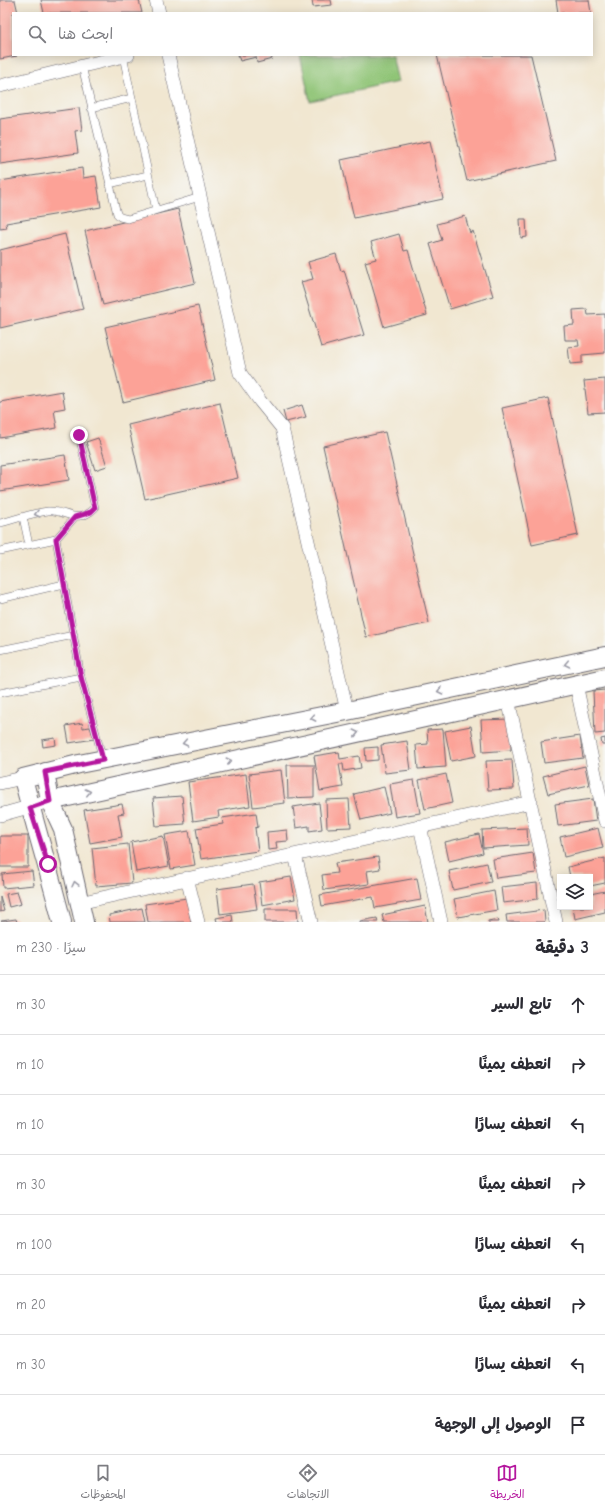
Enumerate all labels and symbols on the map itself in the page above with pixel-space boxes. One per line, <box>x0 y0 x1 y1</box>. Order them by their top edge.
route end <box>70 426 88 444</box>
one-way arrow <box>34 509 41 517</box>
one-way arrow <box>564 660 570 668</box>
one-way arrow <box>437 687 443 695</box>
one-way arrow <box>309 714 316 722</box>
one-way arrow <box>353 729 359 737</box>
one-way arrow <box>182 739 188 747</box>
one-way arrow <box>226 757 232 765</box>
one-way arrow <box>85 789 92 797</box>
route start <box>39 855 57 873</box>
one-way arrow <box>72 881 80 887</box>

